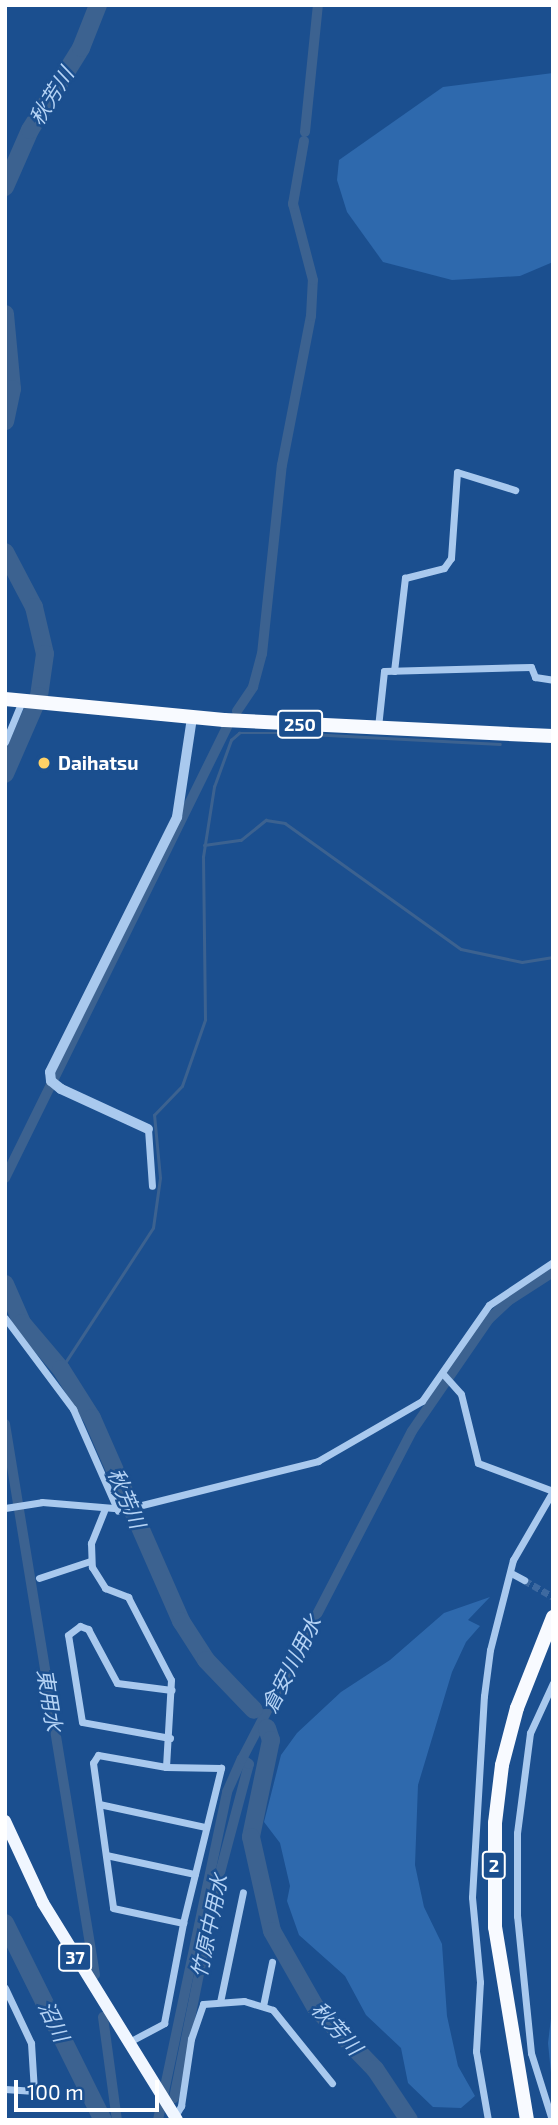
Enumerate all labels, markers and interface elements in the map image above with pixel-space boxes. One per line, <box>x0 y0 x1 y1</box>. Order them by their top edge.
water label: 秋芳川 <box>24 63 78 129</box>
road number: 250 <box>276 710 324 738</box>
place label: Daihatsu <box>58 752 138 774</box>
marker: Daihatsu <box>36 755 52 771</box>
water label: 秋芳川 <box>103 1464 151 1532</box>
water label: 倉安川用水 <box>256 1612 326 1716</box>
water label: 東用水 <box>33 1667 67 1733</box>
road number: 2 <box>482 1851 506 1880</box>
water label: 竹原中用水 <box>186 1872 232 1980</box>
road number: 37 <box>57 1942 92 1971</box>
water label: 秋芳川 <box>307 1996 367 2060</box>
water label: 沼川 <box>33 1997 75 2045</box>
scale bar <box>18 2066 163 2110</box>
text: 100 m <box>27 2079 84 2104</box>

